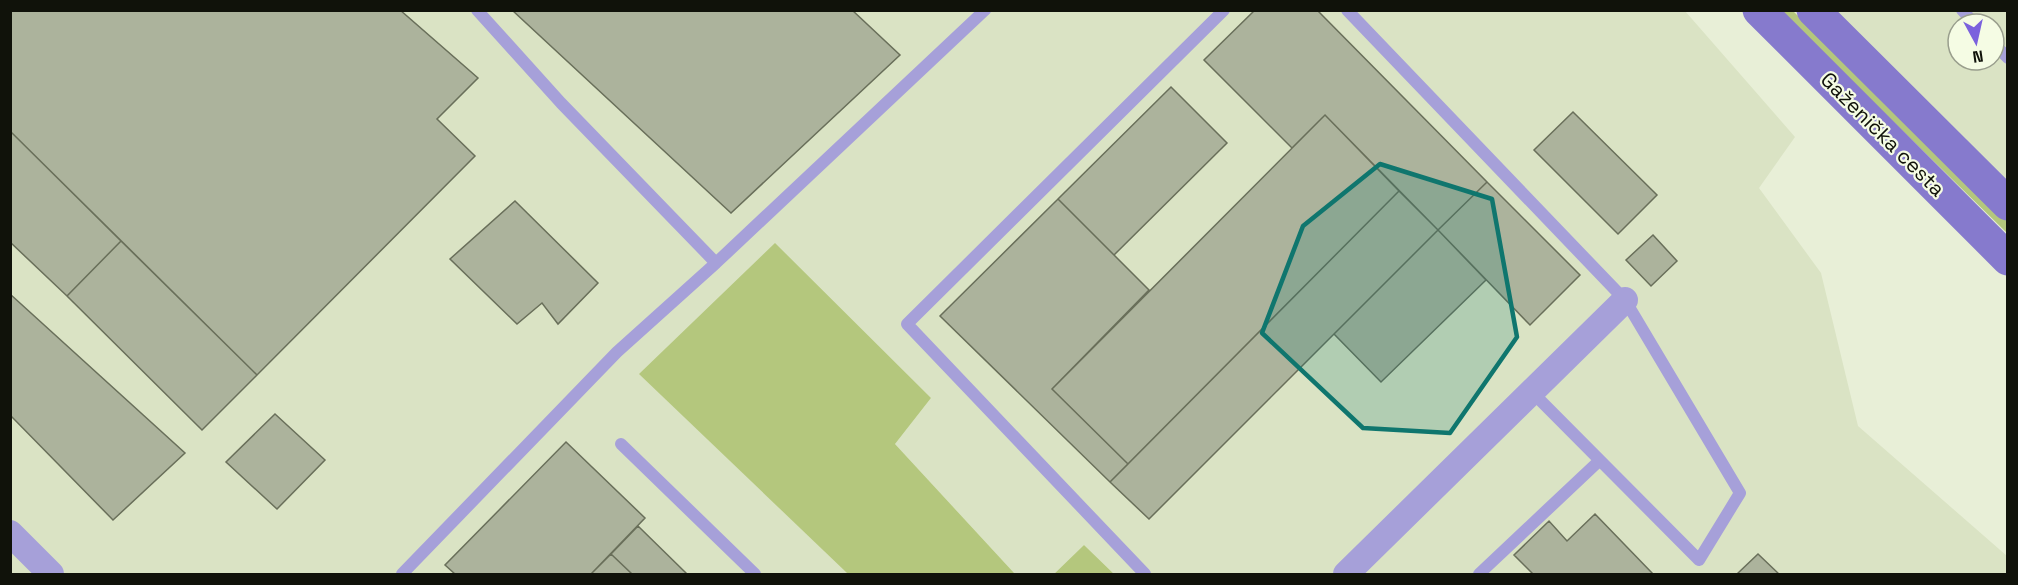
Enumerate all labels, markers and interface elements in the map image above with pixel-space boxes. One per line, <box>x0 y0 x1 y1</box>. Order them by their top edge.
north arrow <box>1946 12 2006 72</box>
text: N <box>1971 45 1985 68</box>
street label: Gaženička cesta <box>1815 66 1951 202</box>

